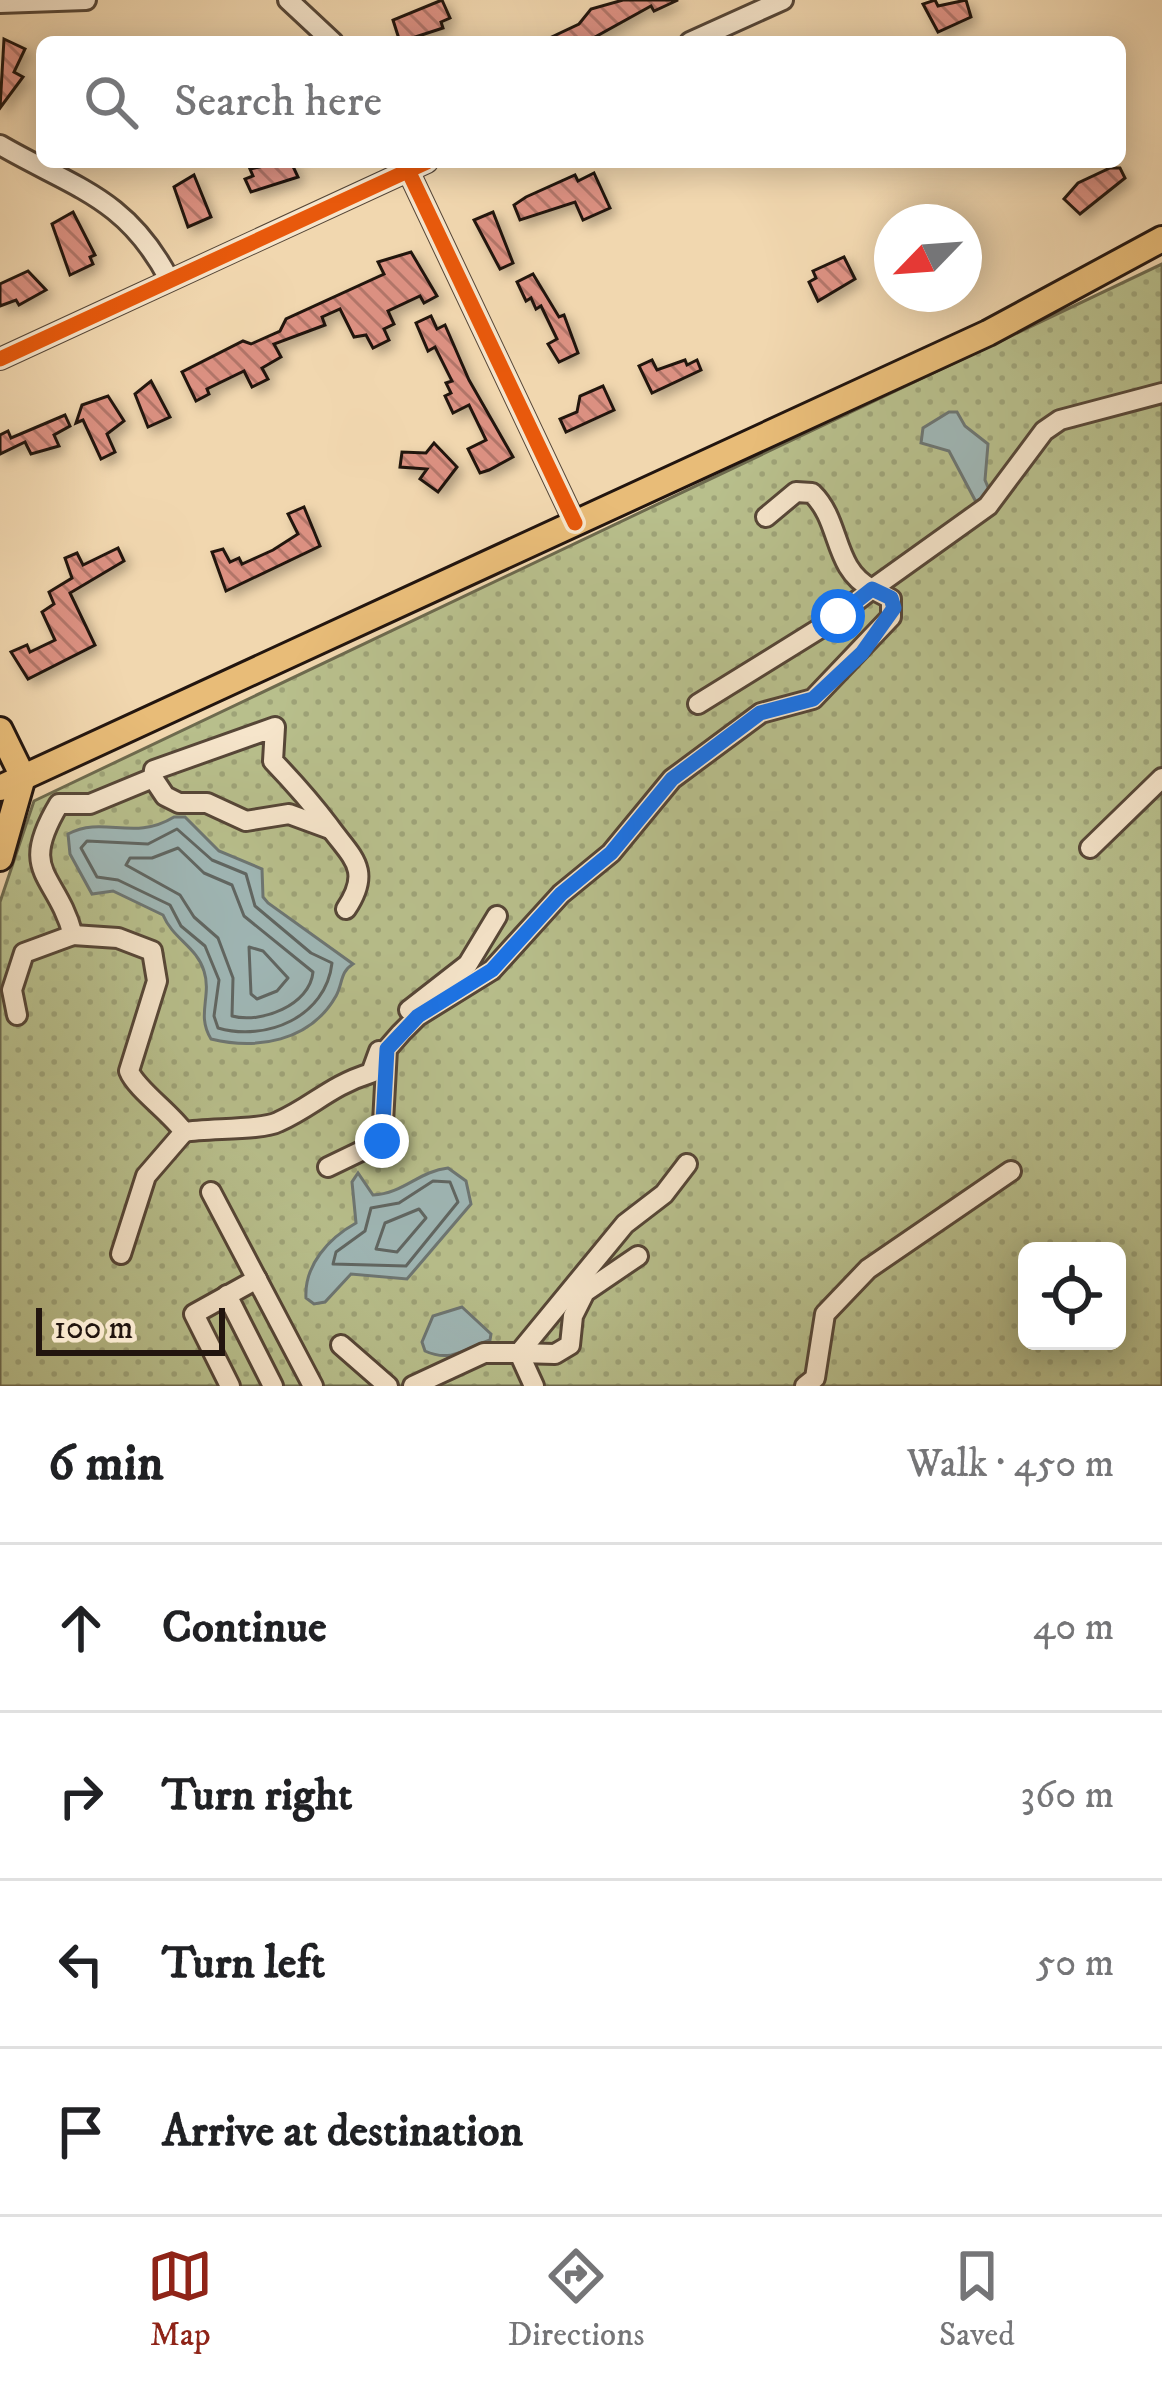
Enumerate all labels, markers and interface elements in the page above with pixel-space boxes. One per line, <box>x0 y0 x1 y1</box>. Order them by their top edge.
search box <box>36 36 1126 168</box>
icon: search <box>78 69 144 135</box>
text: Search here <box>174 74 382 130</box>
north arrow <box>874 204 982 312</box>
route start <box>811 589 865 643</box>
route end <box>355 1114 409 1168</box>
map controls <box>1018 1242 1126 1350</box>
button: locate <box>1018 1242 1126 1350</box>
scale bar <box>36 1302 225 1355</box>
text: 100 m <box>54 1308 133 1349</box>
text: 6 min <box>48 1432 164 1496</box>
text: Walk · 450 m <box>907 1440 1114 1489</box>
icon: ahead <box>48 1595 114 1661</box>
text: Continue <box>162 1600 327 1656</box>
text: 40 m <box>1033 1603 1114 1652</box>
icon: right <box>48 1763 114 1829</box>
text: Turn right <box>162 1768 352 1824</box>
text: 360 m <box>1020 1771 1114 1820</box>
icon: left <box>48 1931 114 1997</box>
text: Turn left <box>162 1936 325 1992</box>
text: 50 m <box>1036 1939 1114 1988</box>
icon: arrive <box>48 2099 114 2165</box>
text: Arrive at destination <box>162 2104 523 2160</box>
tab: Map <box>147 2243 213 2356</box>
tab: Directions <box>508 2243 644 2356</box>
tab: Saved <box>939 2243 1015 2356</box>

